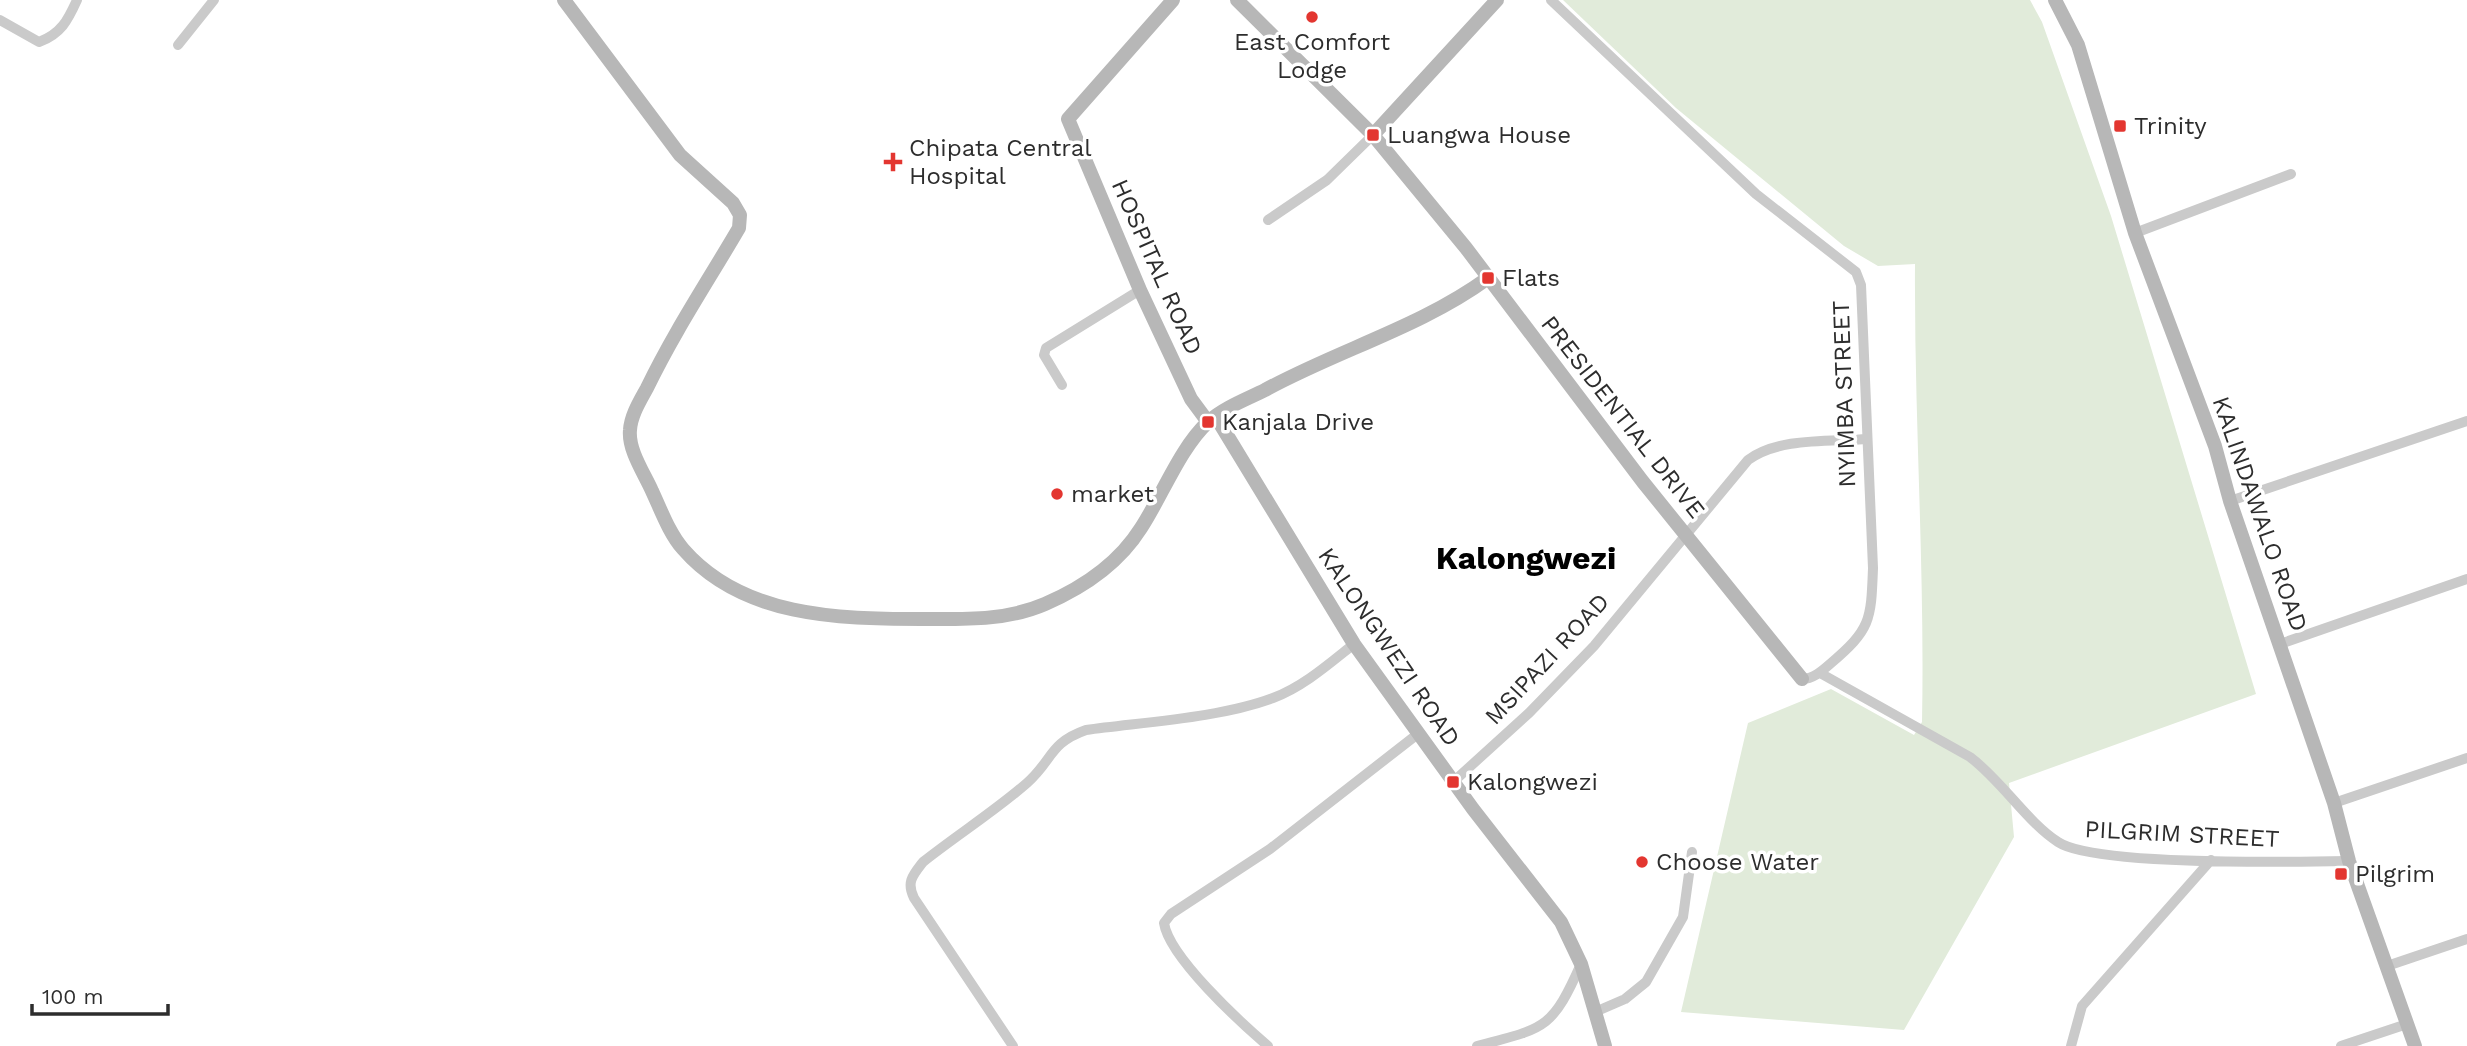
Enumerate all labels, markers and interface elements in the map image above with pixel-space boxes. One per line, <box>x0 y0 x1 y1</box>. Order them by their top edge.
marker: East Comfort Lodge <box>1304 9 1320 25</box>
place label: East Comfort Lodge <box>1234 28 1390 84</box>
place label: Trinity <box>2134 112 2207 140</box>
marker: Trinity <box>2112 118 2128 134</box>
place label: Luangwa House <box>1387 121 1571 149</box>
marker: Luangwa House <box>1365 127 1381 143</box>
place label: Chipata Central Hospital <box>909 134 1092 190</box>
marker: Chipata Central Hospital <box>883 152 903 172</box>
street label: HOSPITAL ROAD <box>1106 175 1208 359</box>
place label: Flats <box>1502 264 1560 292</box>
marker: Flats <box>1480 270 1496 286</box>
street label: NYIMBA STREET <box>1827 300 1861 488</box>
street label: PRESIDENTIAL DRIVE <box>1535 310 1711 524</box>
street label: KALINDAWALO ROAD <box>2207 393 2313 635</box>
place label: Kanjala Drive <box>1222 408 1374 436</box>
marker: Kanjala Drive <box>1200 414 1216 430</box>
place label: market <box>1071 480 1154 508</box>
marker: market <box>1049 486 1065 502</box>
district label: Kalongwezi <box>1436 539 1616 577</box>
street label: KALONGWEZI ROAD <box>1312 542 1466 752</box>
street label: MSIPAZI ROAD <box>1479 588 1615 730</box>
place label: Kalongwezi <box>1467 768 1598 796</box>
marker: Kalongwezi <box>1445 774 1461 790</box>
street label: PILGRIM STREET <box>2084 815 2280 853</box>
place label: Choose Water <box>1656 848 1819 876</box>
marker: Choose Water <box>1634 854 1650 870</box>
place label: Pilgrim <box>2355 860 2435 888</box>
marker: Pilgrim <box>2333 866 2349 882</box>
scale bar <box>32 972 168 1016</box>
text: 100 m <box>42 984 104 1009</box>

